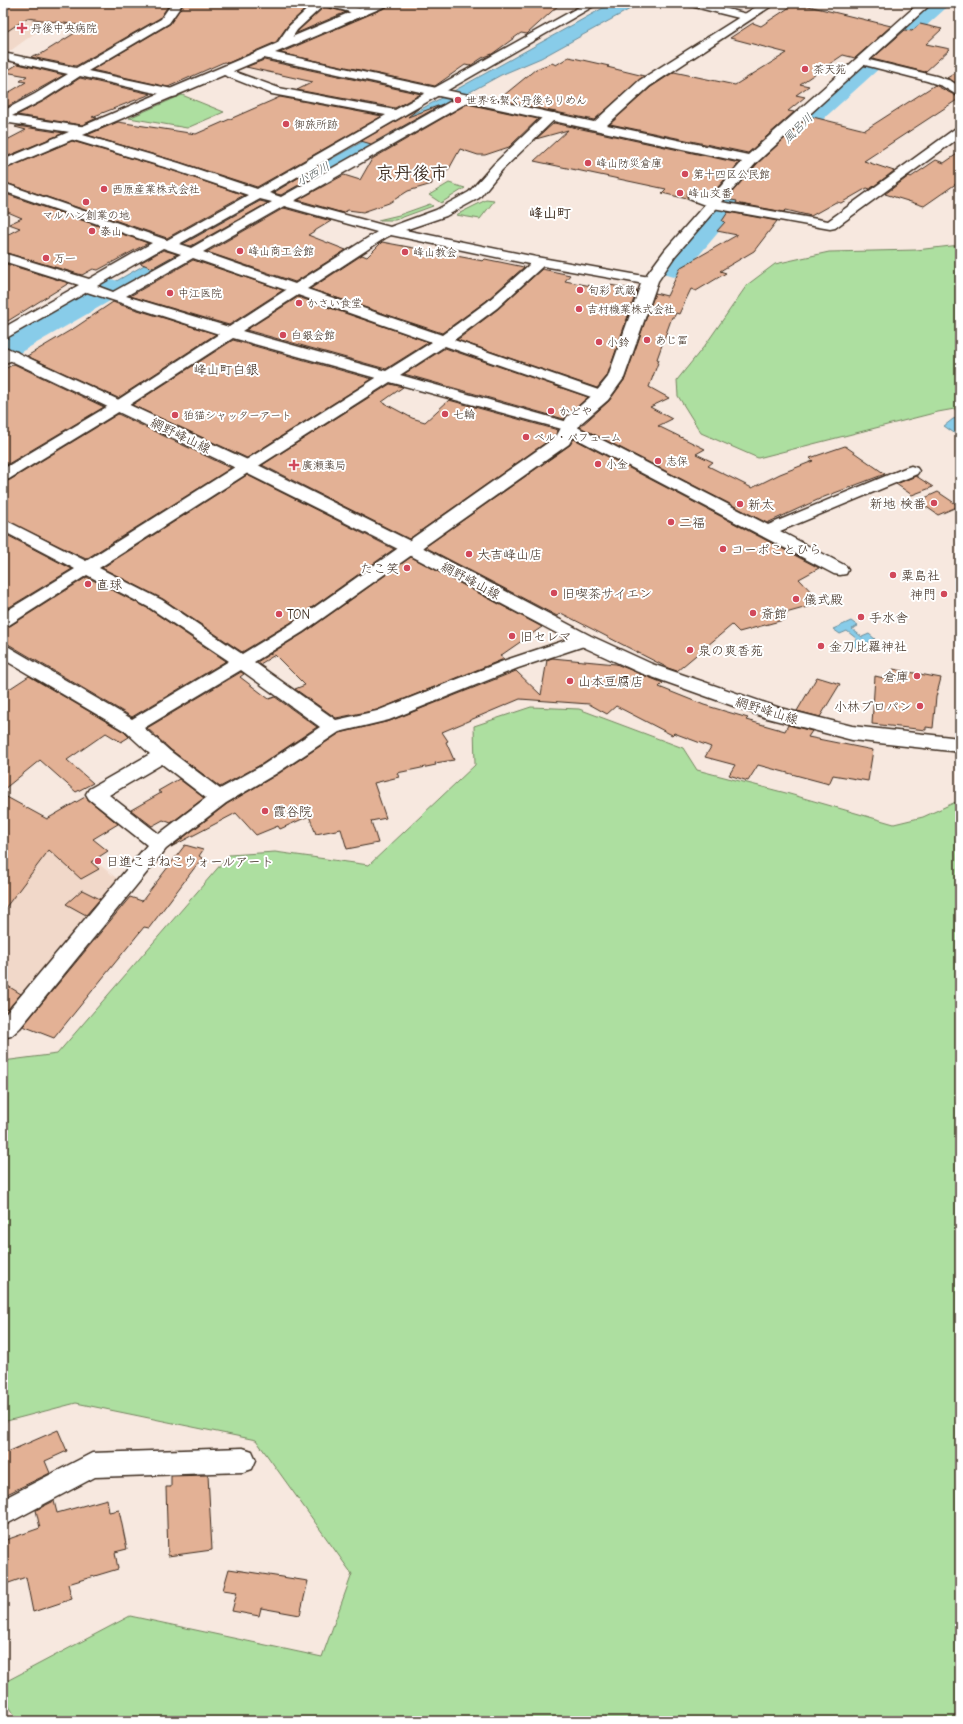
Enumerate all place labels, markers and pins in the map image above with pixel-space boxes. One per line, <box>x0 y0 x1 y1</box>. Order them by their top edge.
marker: 丹後中央病院 <box>16 22 28 34</box>
place label: 丹後中央病院 <box>31 22 97 35</box>
place label: 茶天苑 <box>813 63 846 76</box>
marker: 茶天苑 <box>800 64 810 74</box>
place label: 世界を繋ぐ丹後ちりめん <box>466 94 587 107</box>
marker: 世界を繋ぐ丹後ちりめん <box>453 95 463 105</box>
place label: 御旅所跡 <box>294 118 338 131</box>
marker: 御旅所跡 <box>281 119 291 129</box>
place label: 峰山防災倉庫 <box>596 157 662 170</box>
marker: 峰山防災倉庫 <box>583 158 593 168</box>
place label: 第十四区公民館 <box>693 168 770 181</box>
marker: 第十四区公民館 <box>680 169 690 179</box>
place label: 西原産業株式会社 <box>112 183 200 196</box>
marker: 西原産業株式会社 <box>99 184 109 194</box>
place label: 峰山交番 <box>688 187 732 200</box>
marker: 峰山交番 <box>675 188 685 198</box>
marker: マルハン創業の地 <box>81 197 91 207</box>
place label: マルハン創業の地 <box>42 209 130 222</box>
place label: 泰山 <box>100 225 122 238</box>
marker: 泰山 <box>87 226 97 236</box>
place label: 峰山商工会館 <box>248 245 314 258</box>
marker: 峰山商工会館 <box>235 246 245 256</box>
place label: 峰山教会 <box>413 246 457 259</box>
marker: 峰山教会 <box>400 247 410 257</box>
place label: 万一 <box>54 252 76 265</box>
marker: 万一 <box>41 253 51 263</box>
place label: 旬彩 武蔵 <box>588 284 636 297</box>
marker: 旬彩 武蔵 <box>575 285 585 295</box>
place label: 中江医院 <box>178 287 222 300</box>
marker: 中江医院 <box>165 288 175 298</box>
place label: かさい食堂 <box>307 297 362 310</box>
marker: かさい食堂 <box>294 298 304 308</box>
place label: 吉村機業株式会社 <box>587 303 675 316</box>
marker: 吉村機業株式会社 <box>574 304 584 314</box>
place label: 白銀会館 <box>291 329 335 342</box>
marker: 白銀会館 <box>278 330 288 340</box>
place label: あじ冨 <box>655 334 688 347</box>
marker: あじ冨 <box>642 335 652 345</box>
place label: 小鈴 <box>607 336 629 349</box>
marker: 小鈴 <box>594 337 604 347</box>
place label: かどや <box>559 405 592 418</box>
marker: かどや <box>546 406 556 416</box>
place label: 七輪 <box>453 408 475 421</box>
place label: 狛猫シャッターアート <box>183 409 292 422</box>
marker: 七輪 <box>440 409 450 419</box>
marker: 狛猫シャッターアート <box>170 410 180 420</box>
place label: ベル・パフューム <box>534 431 622 444</box>
marker: ベル・パフューム <box>521 432 531 442</box>
place label: 志保 <box>666 455 688 468</box>
marker: 志保 <box>653 456 663 466</box>
place label: 小金 <box>606 458 628 471</box>
place label: 廣瀬薬局 <box>302 459 346 472</box>
marker: 小金 <box>593 459 603 469</box>
marker: 廣瀬薬局 <box>289 460 299 470</box>
place label: 新地 検番 <box>870 496 926 511</box>
place label: 新太 <box>748 497 774 512</box>
marker: 新地 検番 <box>929 498 939 508</box>
marker: 新太 <box>735 499 745 509</box>
place label: 二福 <box>679 515 705 530</box>
marker: 二福 <box>666 517 676 527</box>
place label: コーポことひら <box>731 542 822 557</box>
marker: コーポことひら <box>718 544 728 554</box>
place label: 大吉峰山店 <box>477 547 542 562</box>
marker: 大吉峰山店 <box>464 549 474 559</box>
place label: たこ笑 <box>360 561 399 576</box>
marker: たこ笑 <box>402 563 412 573</box>
place label: 粟島社 <box>901 568 940 583</box>
marker: 粟島社 <box>888 570 898 580</box>
place label: 直球 <box>96 577 122 592</box>
marker: 直球 <box>83 579 93 589</box>
place label: 旧喫茶サイエン <box>562 586 652 601</box>
place label: 神門 <box>910 587 936 602</box>
marker: 旧喫茶サイエン <box>549 588 559 598</box>
marker: 神門 <box>939 589 949 599</box>
place label: 儀式殿 <box>804 592 843 607</box>
marker: 儀式殿 <box>791 594 801 604</box>
place label: 斎館 <box>761 606 787 621</box>
place label: TON <box>287 607 310 622</box>
marker: 斎館 <box>748 608 758 618</box>
marker: TON <box>274 609 284 619</box>
place label: 手水舎 <box>869 610 908 625</box>
marker: 手水舎 <box>856 612 866 622</box>
place label: 旧セレマ <box>520 629 572 644</box>
marker: 旧セレマ <box>507 631 517 641</box>
place label: 金刀比羅神社 <box>829 639 907 654</box>
marker: 金刀比羅神社 <box>816 641 826 651</box>
place label: 泉の爽香苑 <box>698 643 763 658</box>
marker: 泉の爽香苑 <box>685 645 695 655</box>
place label: 倉庫 <box>883 669 909 684</box>
marker: 倉庫 <box>912 671 922 681</box>
place label: 山本豆腐店 <box>578 674 643 689</box>
marker: 山本豆腐店 <box>565 676 575 686</box>
place label: 小林プロパン <box>834 699 912 714</box>
marker: 小林プロパン <box>915 701 925 711</box>
place label: 霞谷院 <box>273 804 312 819</box>
marker: 霞谷院 <box>260 806 270 816</box>
place label: 日進こまねこウォールアート <box>106 854 274 869</box>
marker: 日進こまねこウォールアート <box>93 856 103 866</box>

